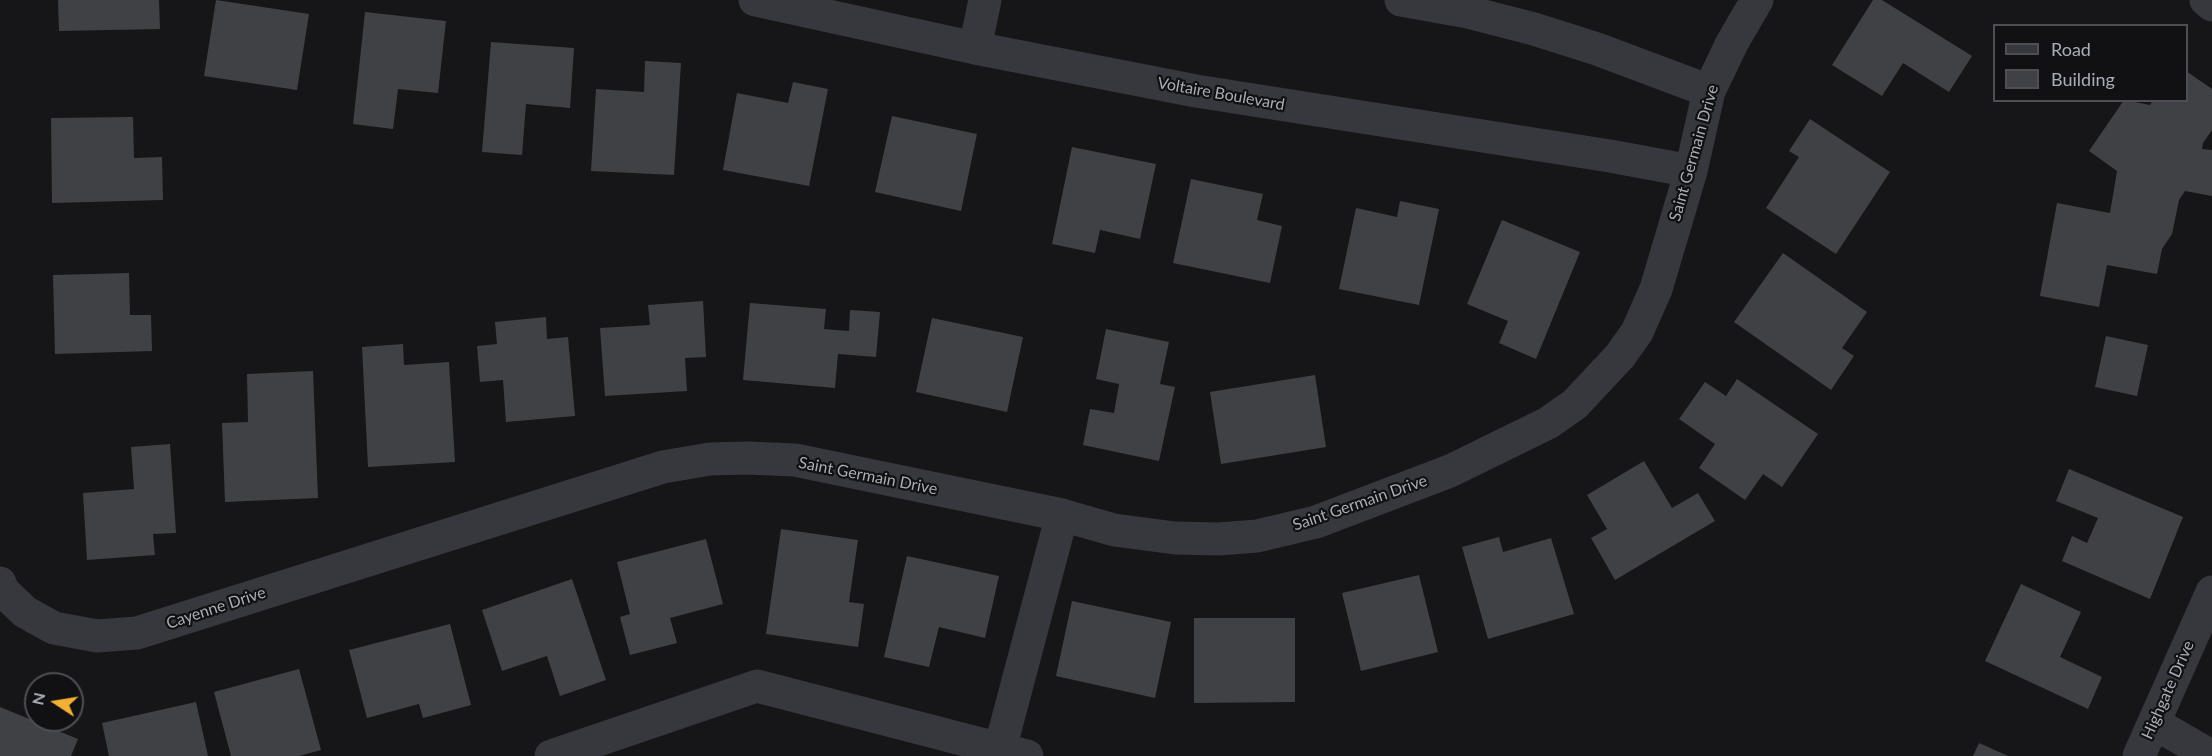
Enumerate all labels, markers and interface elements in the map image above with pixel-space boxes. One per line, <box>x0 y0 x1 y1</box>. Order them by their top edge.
legend <box>1993 24 2188 102</box>
text: Road <box>2051 38 2091 60</box>
text: Building <box>2051 68 2115 90</box>
street label: Voltaire Boulevard <box>1156 73 1286 115</box>
street label: Saint Germain Drive <box>1665 83 1723 223</box>
street label: Saint Germain Drive <box>797 453 939 499</box>
street label: Saint Germain Drive <box>1290 471 1430 535</box>
street label: Cayenne Drive <box>164 583 268 633</box>
street label: Highgate Drive <box>2138 638 2198 742</box>
north arrow <box>24 672 84 732</box>
text: N <box>27 691 48 707</box>

